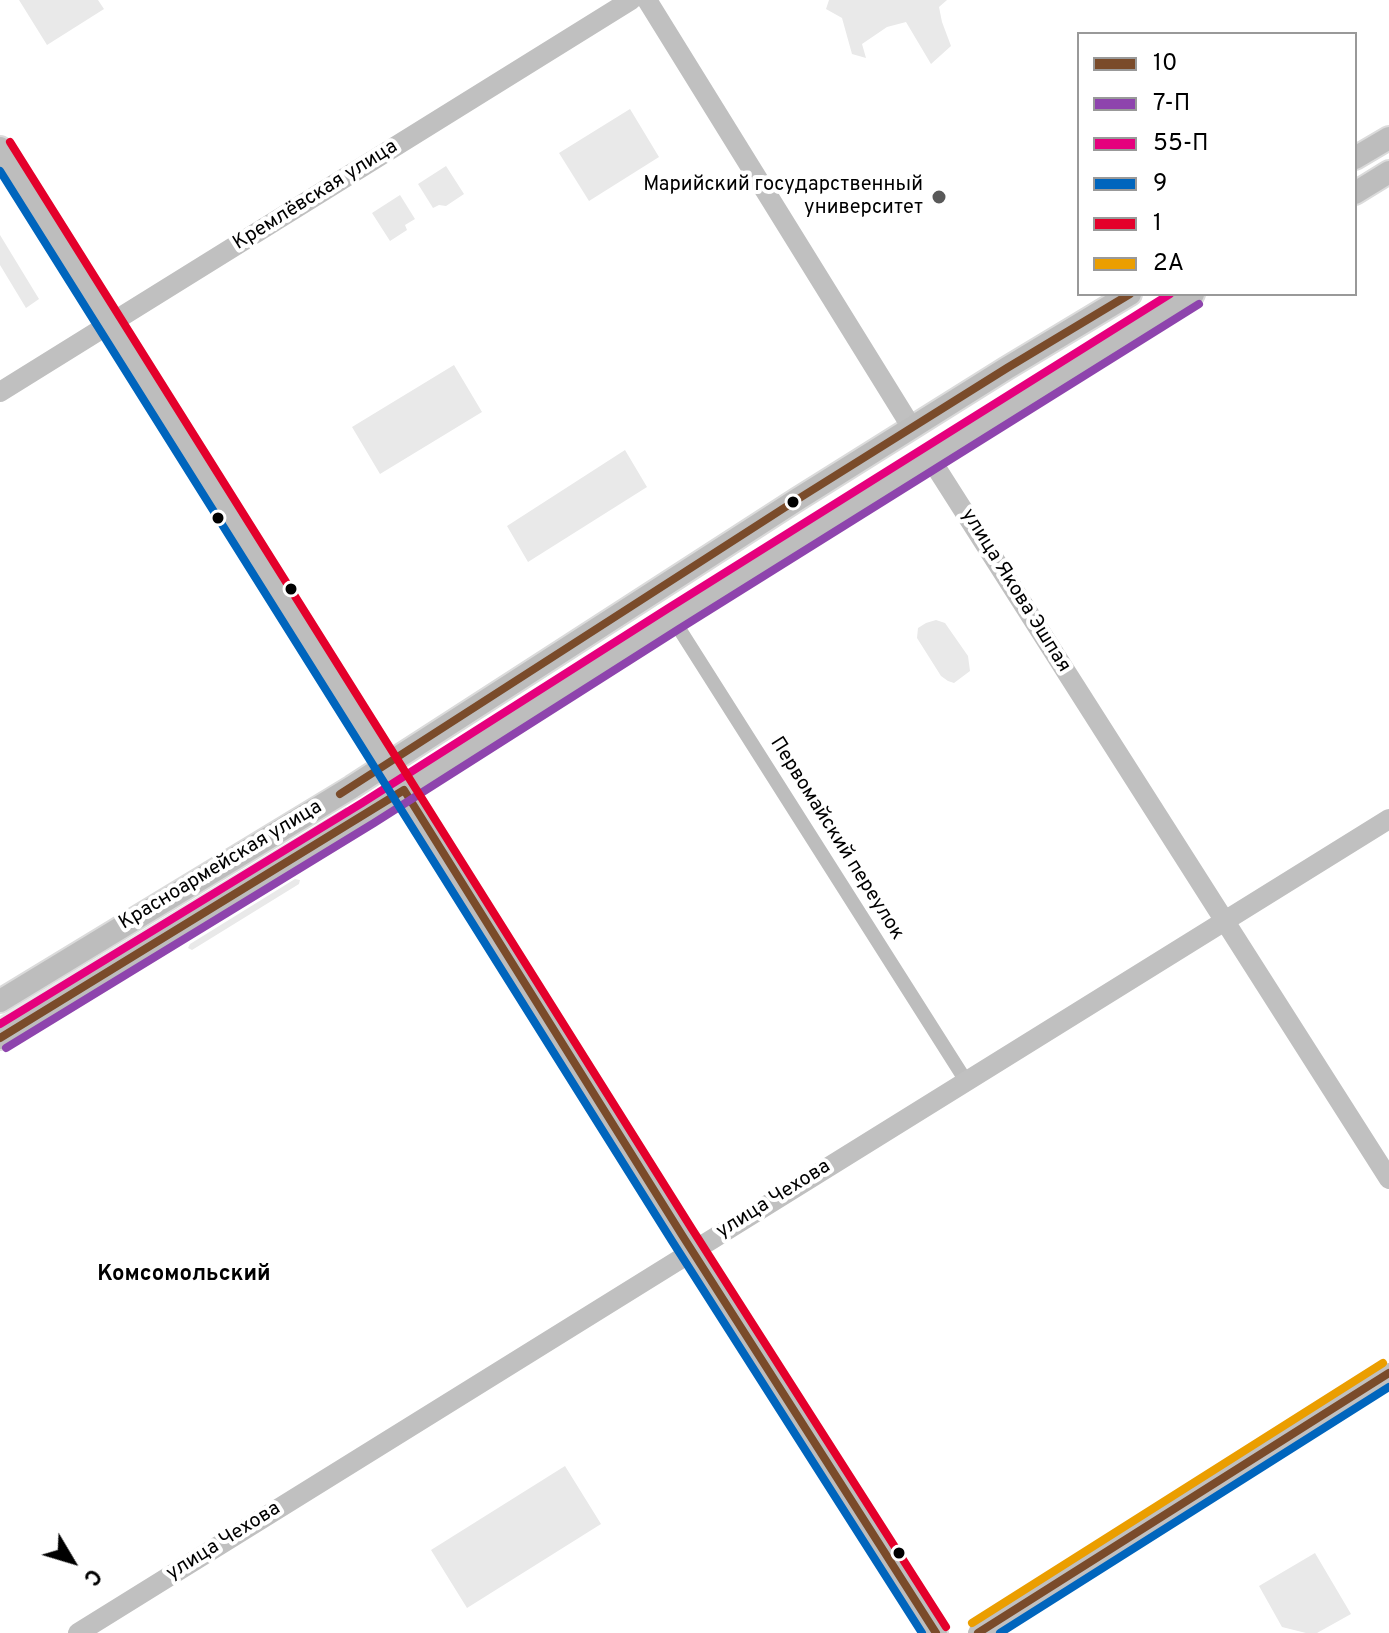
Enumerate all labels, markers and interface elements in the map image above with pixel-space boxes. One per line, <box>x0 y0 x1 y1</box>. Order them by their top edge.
legend <box>1077 32 1357 296</box>
text: 10 <box>1153 49 1177 79</box>
text: 7-П <box>1153 89 1190 119</box>
text: 55-П <box>1153 129 1209 159</box>
street label: Кремлёвская улица <box>229 136 403 256</box>
text: 9 <box>1153 169 1167 199</box>
place label: Марийский государственный университет <box>643 174 923 221</box>
marker: Марийский государственный университет <box>930 188 948 206</box>
text: 1 <box>1153 209 1162 239</box>
text: 2А <box>1153 249 1184 279</box>
unlabelled marker <box>785 494 801 510</box>
street label: улица Якова Эшпая <box>955 505 1075 677</box>
unlabelled marker <box>210 510 226 526</box>
unlabelled marker <box>283 581 299 597</box>
street label: Первомайский переулок <box>764 733 908 945</box>
street label: Красноармейская улица <box>115 796 327 936</box>
street label: улица Чехова <box>713 1155 835 1245</box>
district label: Комсомольский <box>97 1263 271 1289</box>
street label: улица Чехова <box>163 1497 285 1587</box>
north arrow <box>32 1521 112 1601</box>
unlabelled marker <box>891 1545 907 1561</box>
text: С <box>76 1562 106 1590</box>

